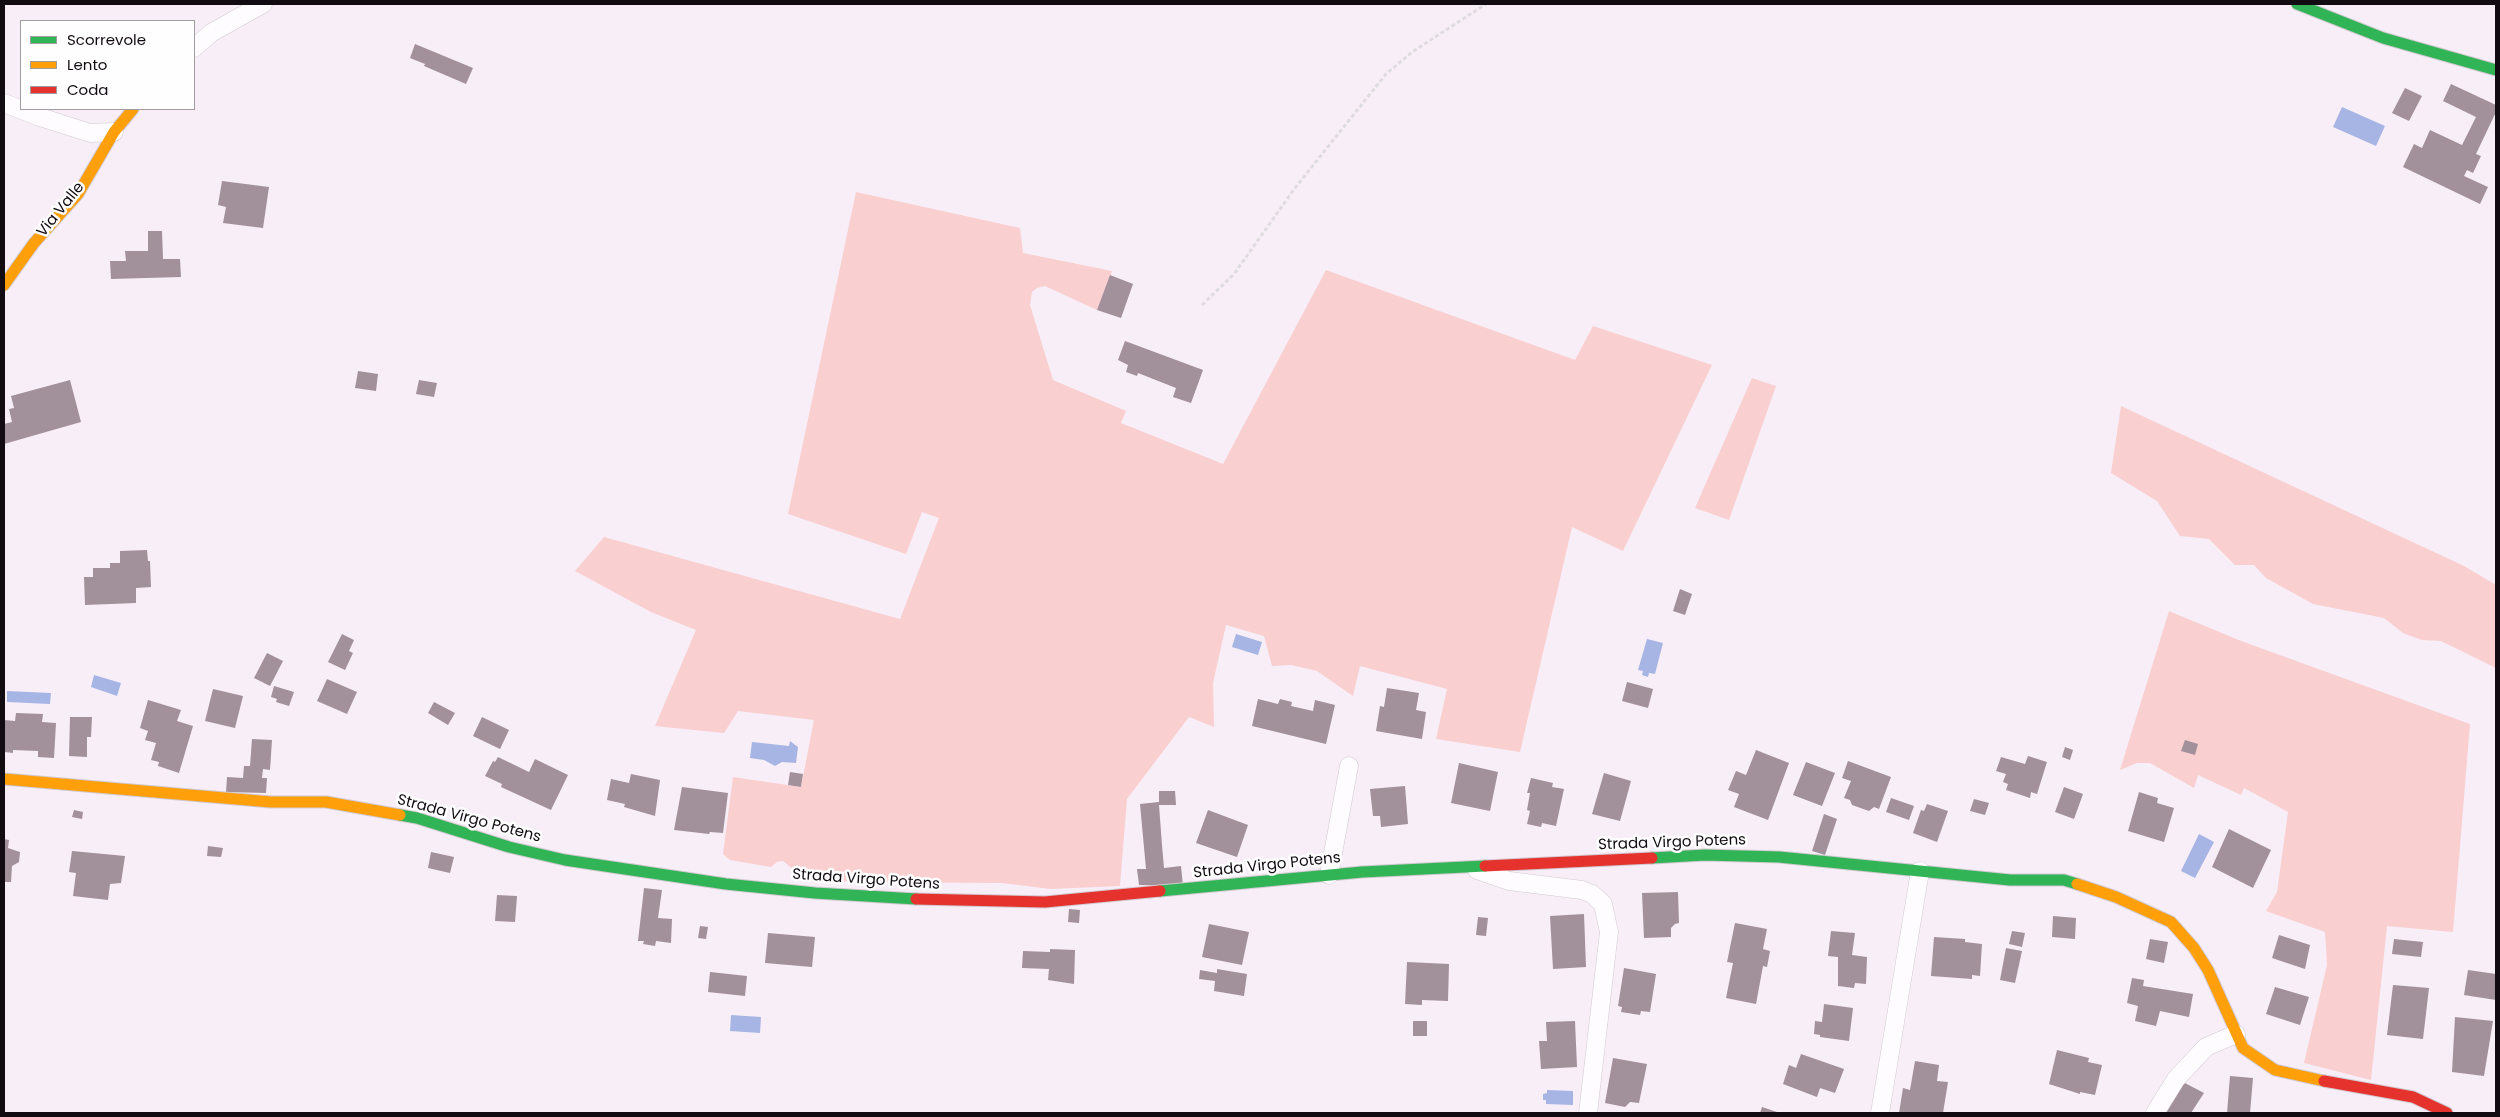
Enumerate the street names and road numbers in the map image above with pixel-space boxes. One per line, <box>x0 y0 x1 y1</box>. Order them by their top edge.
street label: Via Valle <box>34 179 88 241</box>
street label: Strada Virgo Potens <box>395 791 543 847</box>
street label: Strada Virgo Potens <box>1598 831 1746 855</box>
street label: Strada Virgo Potens <box>1192 849 1342 883</box>
street label: Strada Virgo Potens <box>792 866 940 894</box>

